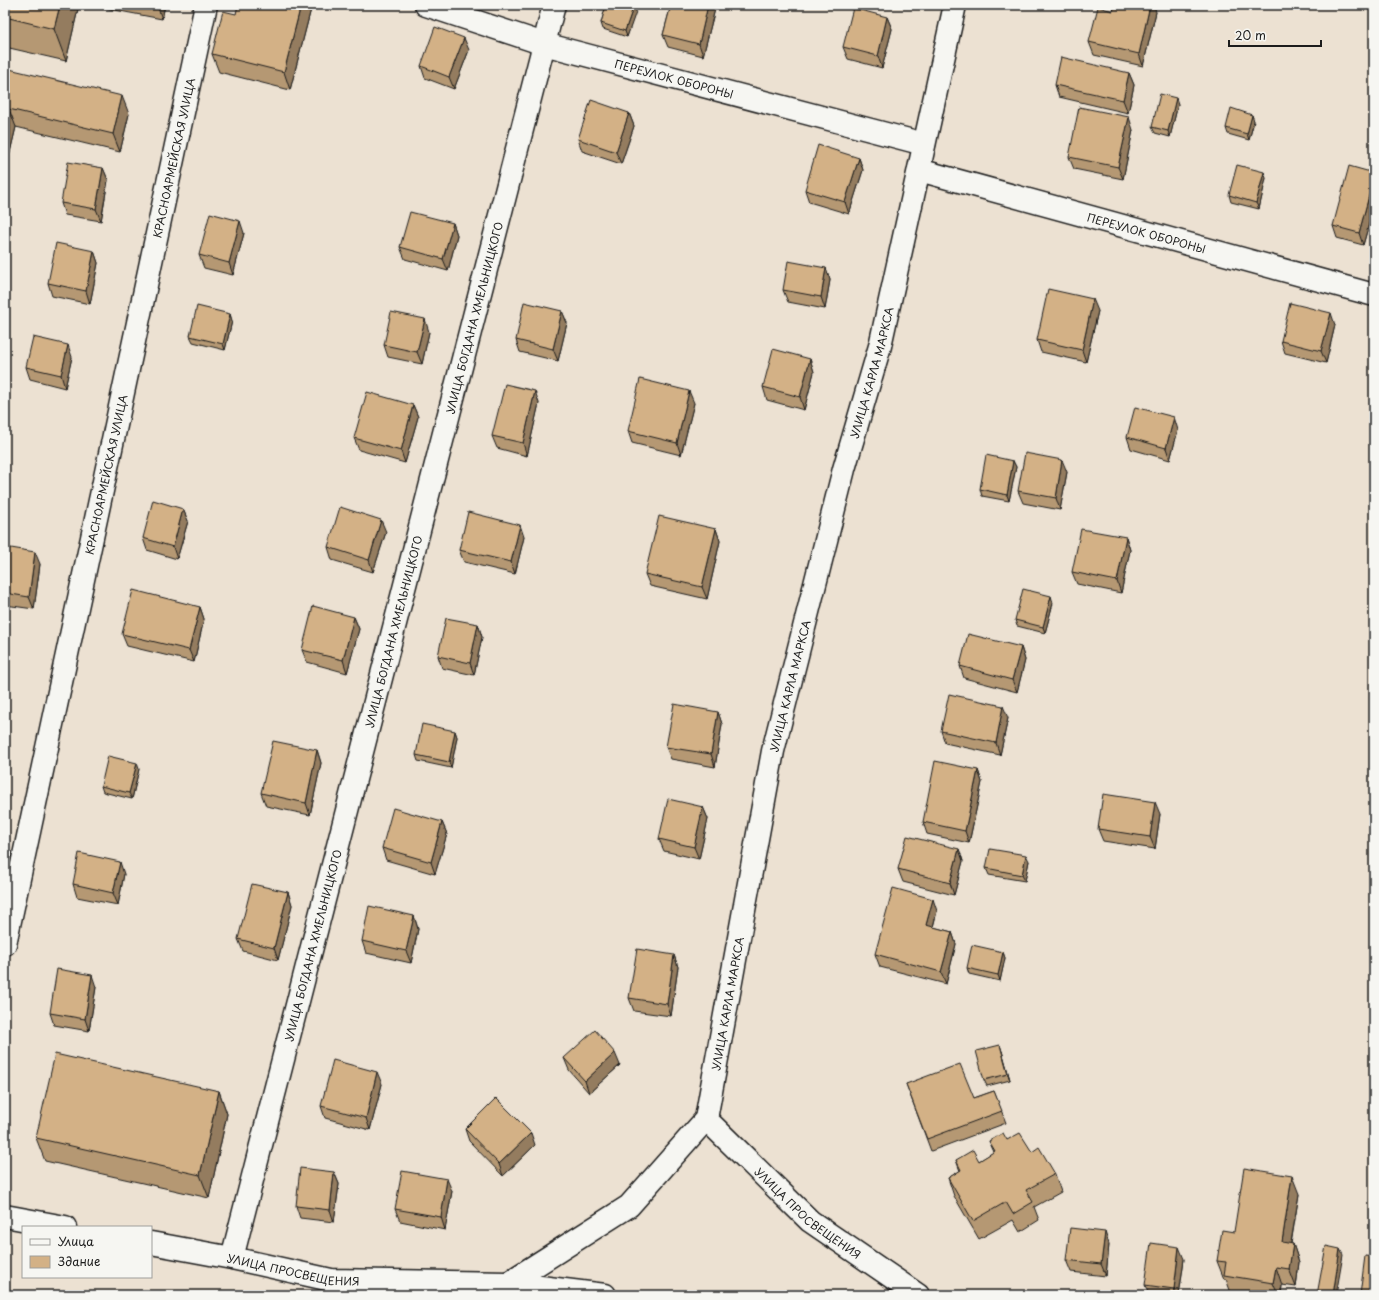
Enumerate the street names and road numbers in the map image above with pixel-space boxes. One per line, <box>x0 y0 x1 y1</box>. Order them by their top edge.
street label: ПЕРЕУЛОК ОБОРОНЫ <box>613 54 736 102</box>
street label: КРАСНОАРМЕЙСКАЯ УЛИЦА <box>148 76 199 239</box>
street label: ПЕРЕУЛОК ОБОРОНЫ <box>1085 208 1208 257</box>
street label: УЛИЦА БОГДАНА ХМЕЛЬНИЦКОГО <box>441 220 506 415</box>
street label: УЛИЦА КАРЛА МАРКСА <box>845 304 897 440</box>
street label: КРАСНОАРМЕЙСКАЯ УЛИЦА <box>80 392 131 556</box>
street label: УЛИЦА БОГДАНА ХМЕЛЬНИЦКОГО <box>360 534 426 729</box>
street label: УЛИЦА КАРЛА МАРКСА <box>765 617 814 753</box>
street label: УЛИЦА БОГДАНА ХМЕЛЬНИЦКОГО <box>280 847 345 1043</box>
street label: УЛИЦА КАРЛА МАРКСА <box>707 935 748 1072</box>
street label: УЛИЦА ПРОСВЕЩЕНИЯ <box>751 1163 865 1262</box>
street label: УЛИЦА ПРОСВЕЩЕНИЯ <box>226 1249 360 1289</box>

